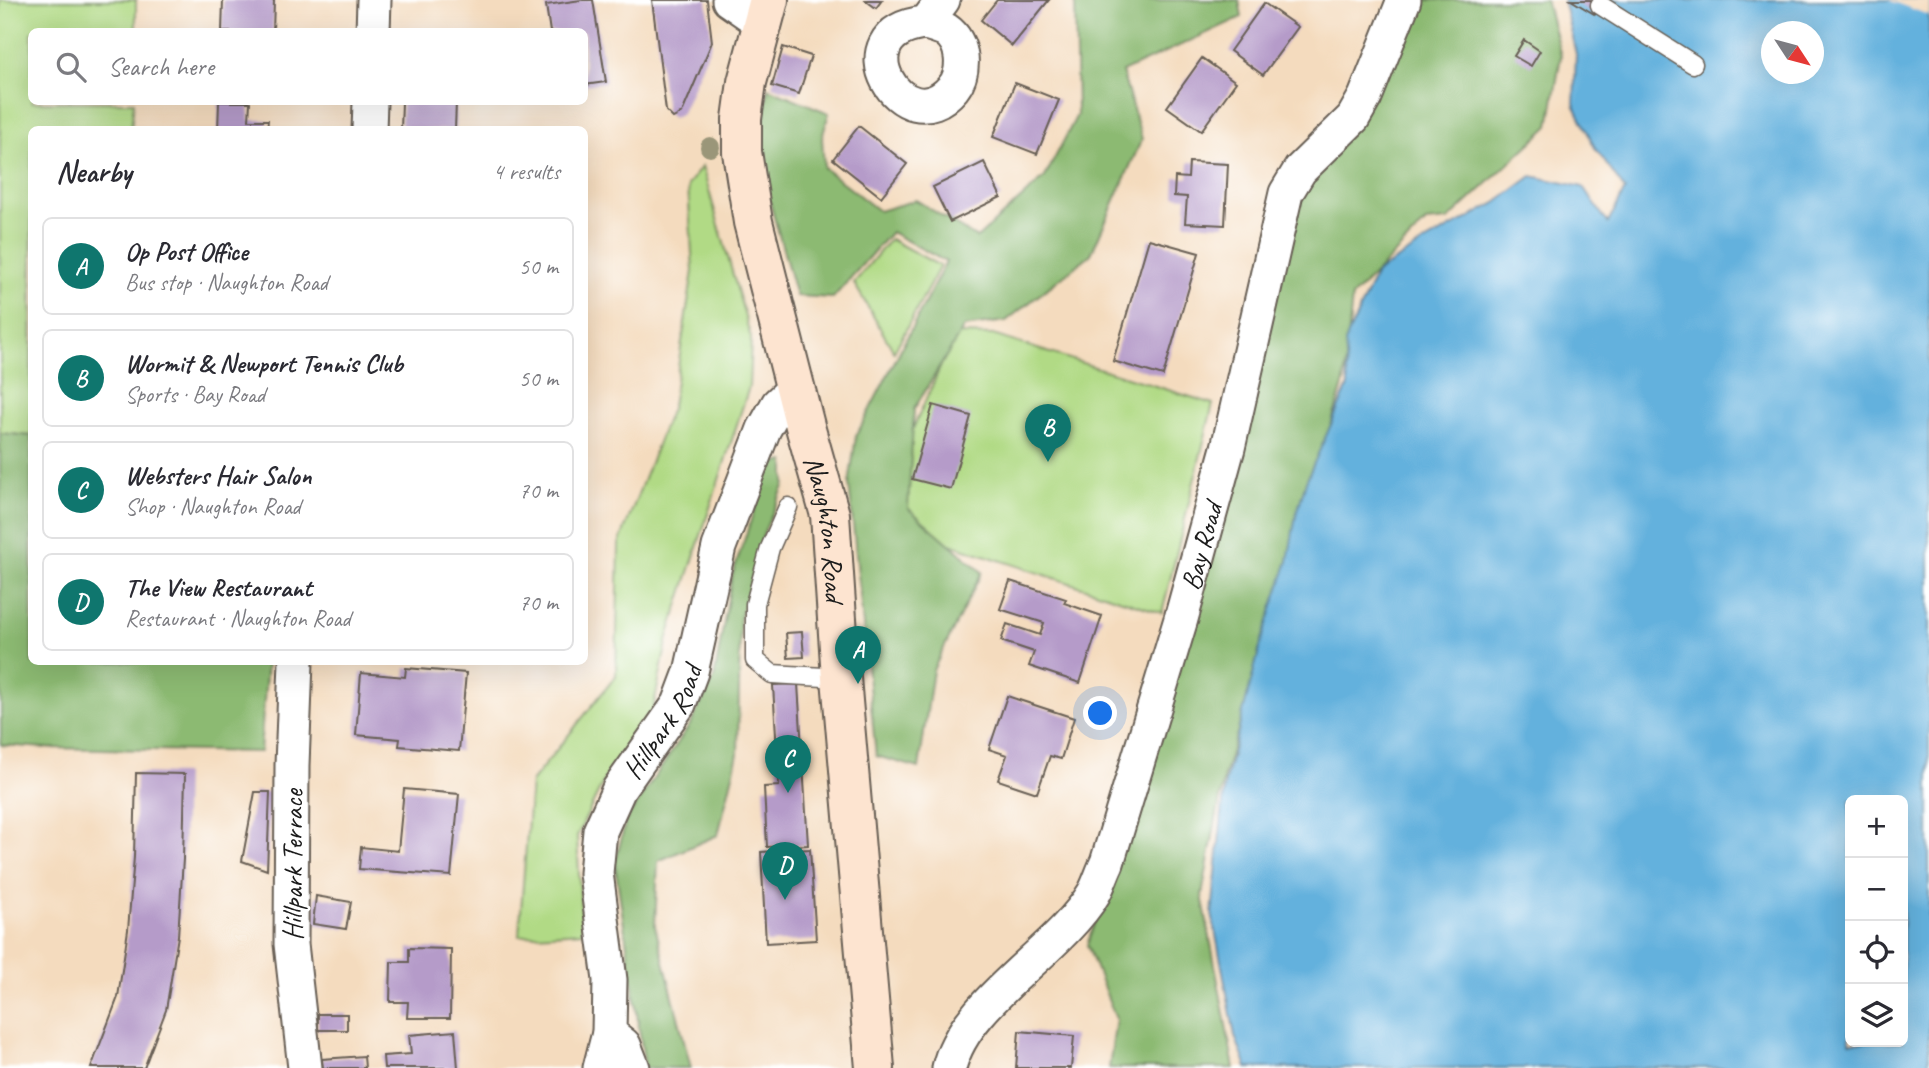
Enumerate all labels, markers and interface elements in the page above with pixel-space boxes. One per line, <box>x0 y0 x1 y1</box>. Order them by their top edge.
north arrow <box>1761 21 1824 84</box>
search box <box>28 28 588 105</box>
icon: search <box>52 48 90 86</box>
text: Search here <box>108 50 214 83</box>
text: Nearby <box>56 153 132 191</box>
text: 4 results <box>493 157 560 186</box>
text: Op Post Office <box>125 235 248 268</box>
text: A <box>75 252 87 281</box>
text: 50 m <box>519 252 558 281</box>
text: Bus stop · Naughton Road <box>125 268 328 297</box>
text: Wormit & Newport Tennis Club <box>125 347 403 380</box>
text: B <box>75 364 87 393</box>
text: 50 m <box>519 364 558 393</box>
text: Sports · Bay Road <box>125 380 265 409</box>
pin: B <box>1025 404 1071 462</box>
street label: Naughton Road <box>796 452 853 607</box>
text: Websters Hair Salon <box>125 459 311 492</box>
text: C <box>76 476 86 505</box>
text: 70 m <box>519 476 558 505</box>
text: Shop · Naughton Road <box>125 492 301 521</box>
street label: Bay Road <box>1173 495 1231 594</box>
text: The View Restaurant <box>125 571 312 604</box>
text: D <box>74 588 88 617</box>
text: 70 m <box>519 588 558 617</box>
text: Restaurant · Naughton Road <box>125 604 351 633</box>
pin: A <box>835 626 881 684</box>
street label: Hillpark Road <box>615 658 711 786</box>
your location <box>1083 696 1117 730</box>
pin: C <box>765 735 811 793</box>
street label: Hillpark Terrace <box>275 788 310 941</box>
map controls <box>1845 795 1908 1047</box>
button: + <box>1845 795 1908 858</box>
pin: D <box>762 842 808 900</box>
button: − <box>1845 858 1908 921</box>
button: locate <box>1845 921 1908 984</box>
button: layers <box>1845 984 1908 1047</box>

